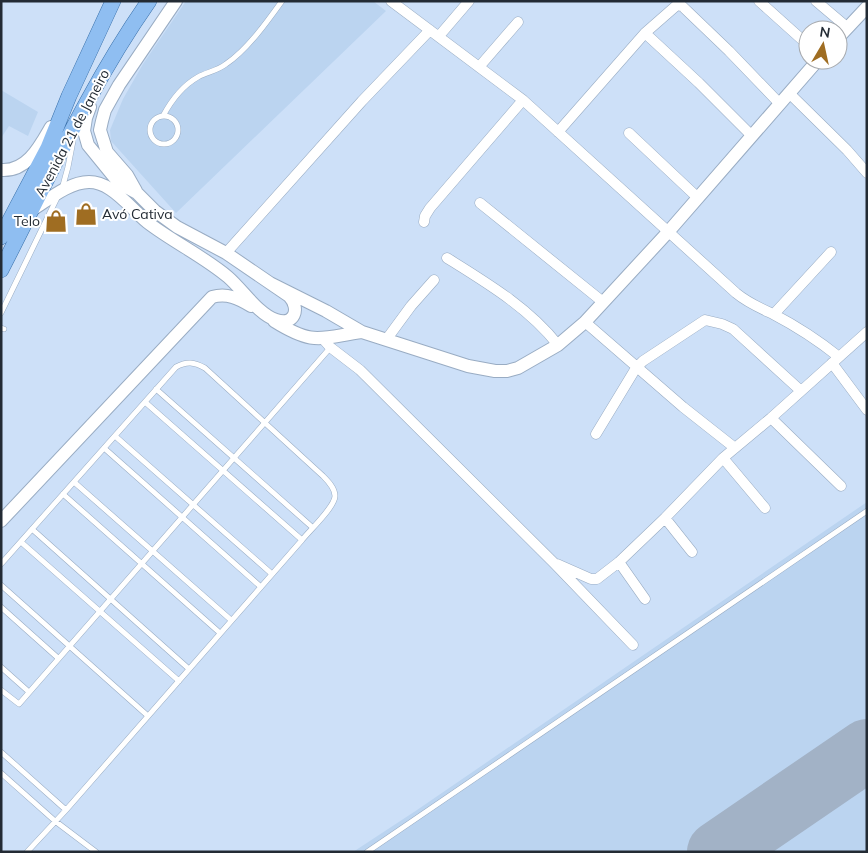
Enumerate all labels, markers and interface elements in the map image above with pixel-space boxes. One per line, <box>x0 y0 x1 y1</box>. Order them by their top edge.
north arrow <box>798 20 848 70</box>
text: N <box>818 22 832 42</box>
street label: Avenida 21 de Janeiro <box>31 66 113 200</box>
shop icon: Avó Cativa <box>73 201 99 227</box>
place label: Avó Cativa <box>102 205 173 223</box>
shop icon: Telo <box>43 208 69 234</box>
place label: Telo <box>14 212 40 230</box>

